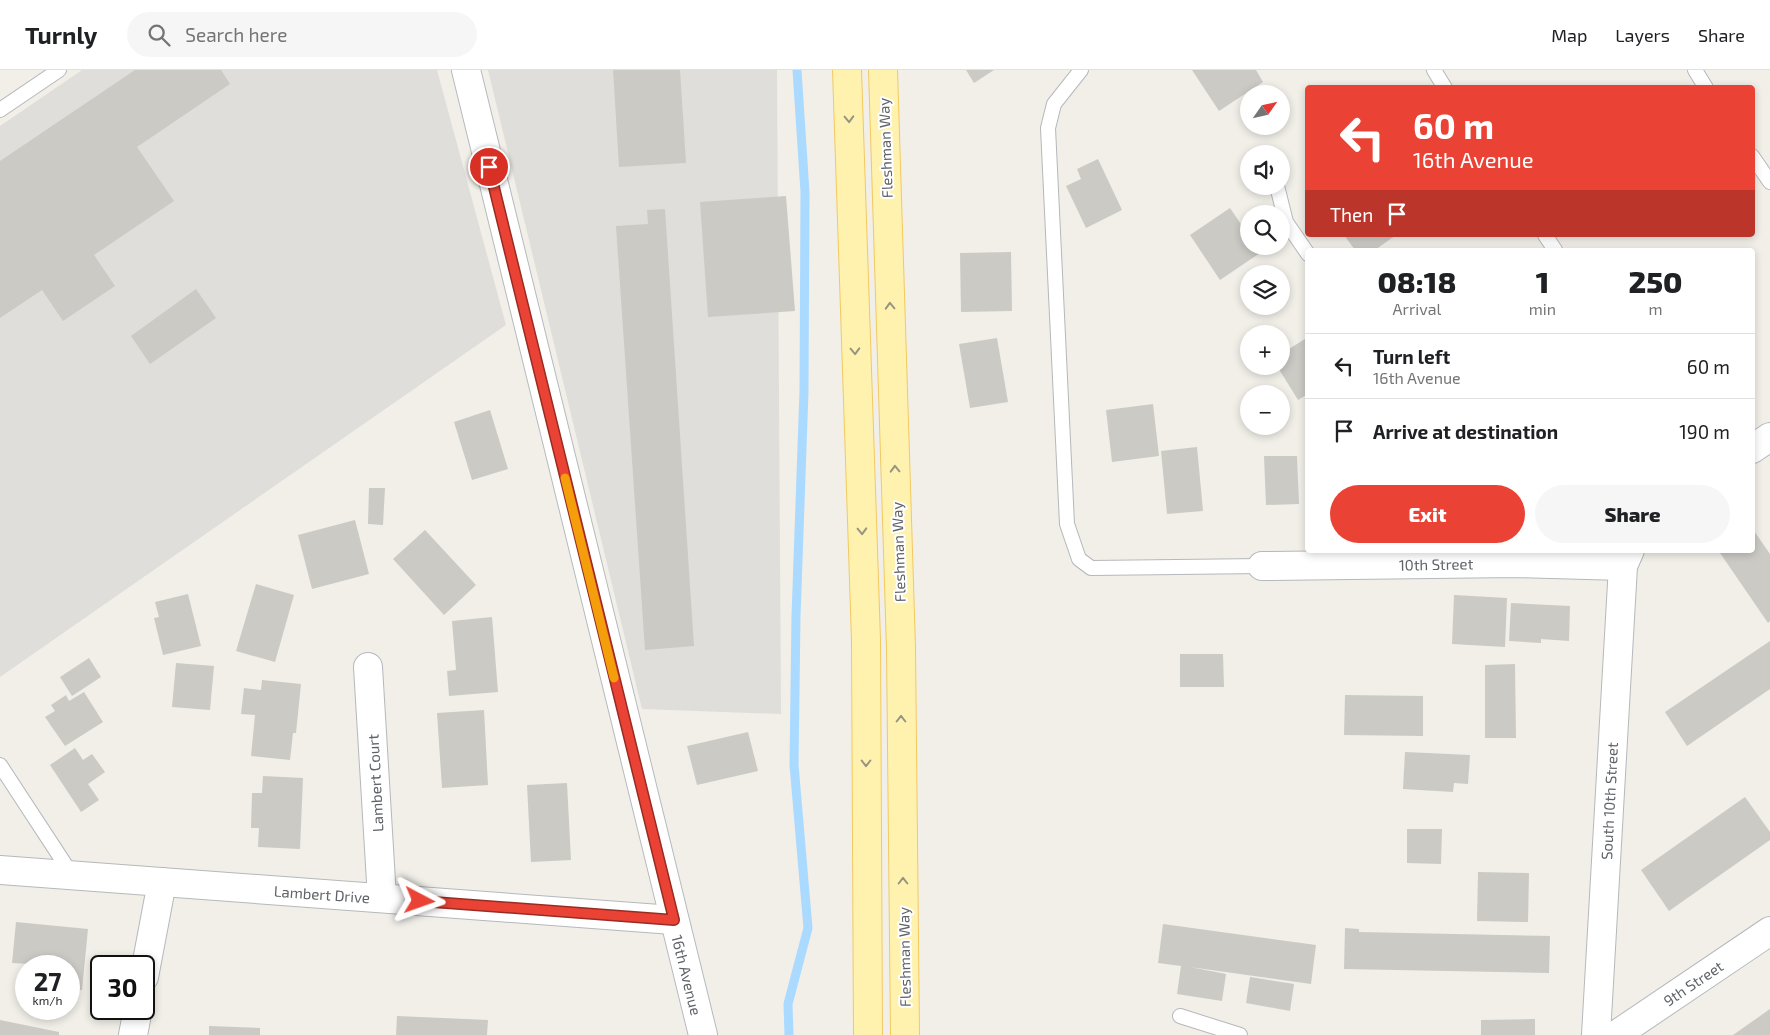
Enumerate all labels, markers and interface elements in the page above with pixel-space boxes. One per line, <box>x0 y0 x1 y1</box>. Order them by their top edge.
search box <box>127 12 477 57</box>
text: Turnly <box>25 20 97 49</box>
icon: search <box>145 21 173 49</box>
text: Search here <box>185 23 287 46</box>
text: Map <box>1551 24 1587 46</box>
text: Layers <box>1615 24 1670 46</box>
text: Share <box>1698 24 1745 46</box>
north arrow <box>1240 85 1290 135</box>
map controls <box>1240 85 1290 435</box>
street label: Fleshman Way <box>874 97 896 198</box>
text: 60 m <box>1413 104 1494 146</box>
icon: left <box>1330 105 1395 170</box>
one-way arrow <box>843 115 854 123</box>
button: sound <box>1240 145 1290 195</box>
pin <box>468 146 510 188</box>
text: 16th Avenue <box>1413 146 1534 172</box>
icon: arrive <box>475 153 503 181</box>
icon: arrive <box>1383 200 1411 228</box>
text: Then <box>1330 203 1373 226</box>
button: search <box>1240 205 1290 255</box>
text: 08:18 <box>1377 263 1456 299</box>
text: 1 <box>1536 263 1549 299</box>
text: 250 <box>1629 263 1683 299</box>
button: layers <box>1240 265 1290 315</box>
text: Arrival <box>1393 299 1441 318</box>
text: min <box>1529 299 1556 318</box>
text: m <box>1649 299 1663 318</box>
one-way arrow <box>885 302 895 310</box>
button: + <box>1240 325 1290 375</box>
text: Turn left <box>1373 345 1450 368</box>
one-way arrow <box>850 348 860 355</box>
icon: left <box>1330 352 1358 380</box>
text: 60 m <box>1687 355 1730 378</box>
text: 16th Avenue <box>1373 368 1461 387</box>
button: − <box>1240 385 1290 435</box>
icon: arrive <box>1330 417 1358 445</box>
text: Arrive at destination <box>1373 420 1558 443</box>
text: 190 m <box>1679 420 1730 443</box>
one-way arrow <box>890 465 900 472</box>
button: Exit <box>1330 485 1525 543</box>
button: Share <box>1535 485 1730 543</box>
street label: Fleshman Way <box>887 501 909 602</box>
one-way arrow <box>856 527 867 535</box>
street label: 10th Street <box>1399 554 1474 574</box>
one-way arrow <box>896 715 906 722</box>
street label: Lambert Court <box>363 733 387 832</box>
street label: South 10th Street <box>1597 741 1621 860</box>
one-way arrow <box>861 760 871 768</box>
position arrow <box>393 874 445 926</box>
one-way arrow <box>898 877 908 885</box>
street label: Lambert Drive <box>273 882 371 906</box>
street label: Fleshman Way <box>894 907 914 1007</box>
street label: 16th Avenue <box>668 933 706 1017</box>
speed limit sign: 30 <box>90 955 155 1020</box>
street label: 9th Street <box>1660 956 1726 1009</box>
text: 27 <box>34 966 61 996</box>
text: km/h <box>33 993 62 1007</box>

